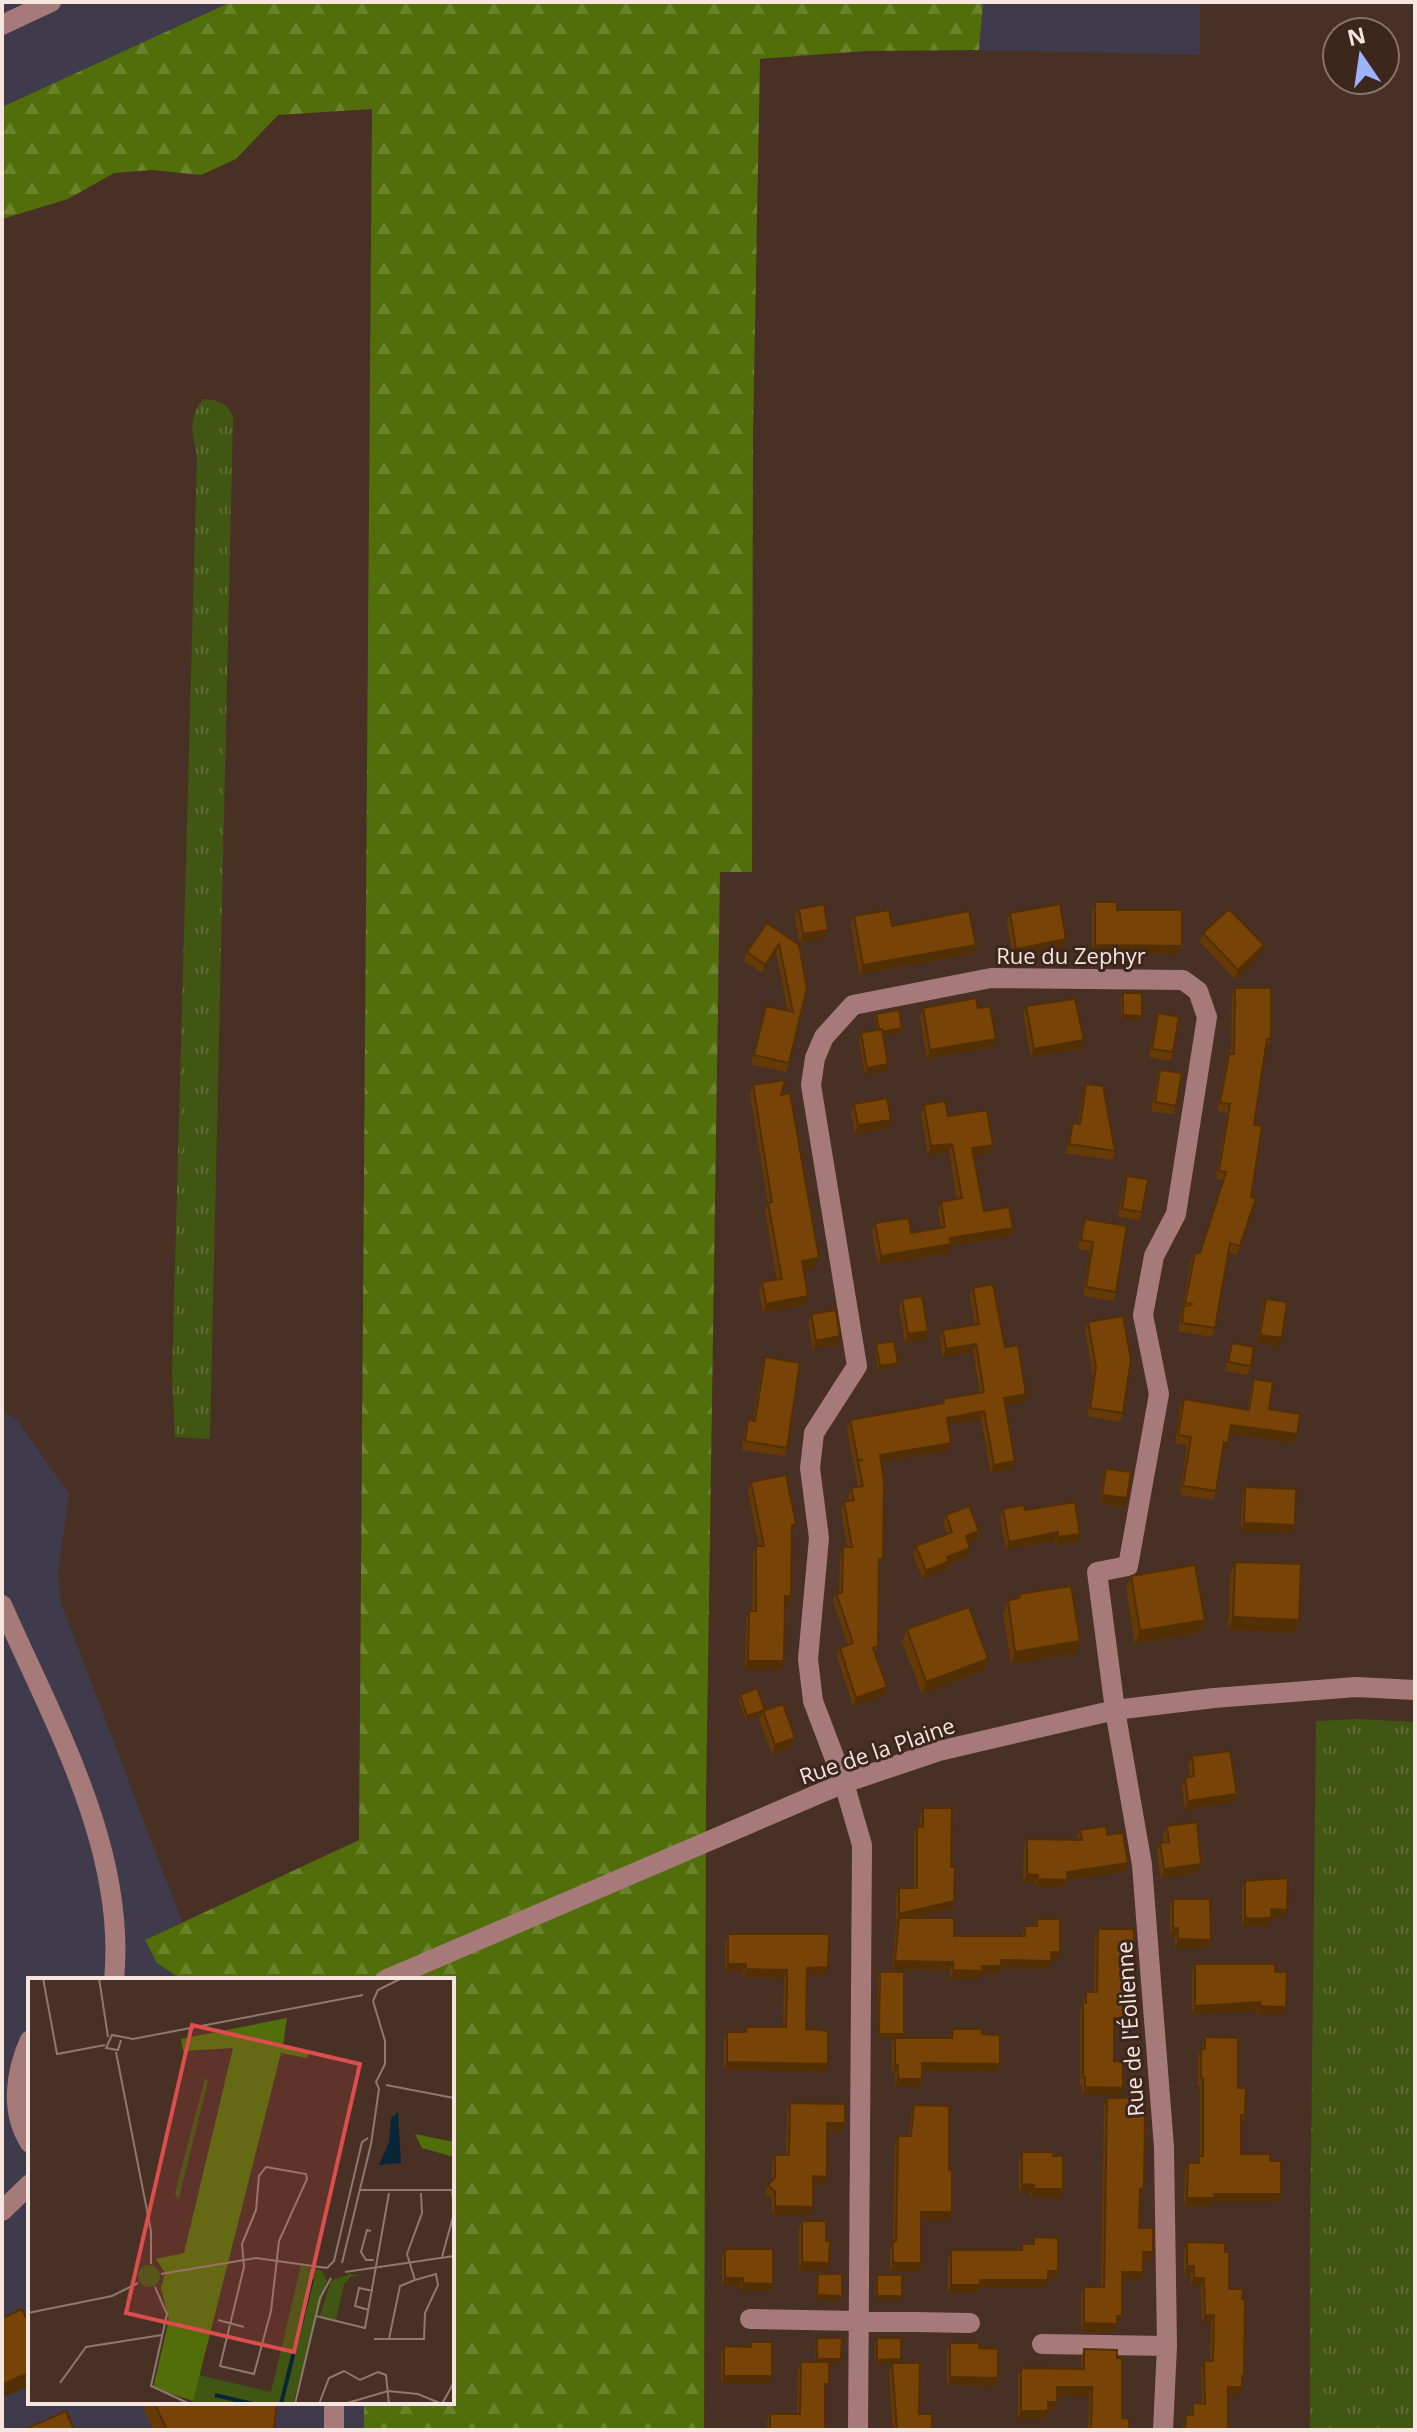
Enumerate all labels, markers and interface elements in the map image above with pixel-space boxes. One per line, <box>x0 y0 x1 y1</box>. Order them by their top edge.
north arrow <box>1321 16 1401 96</box>
text: N <box>1344 19 1368 52</box>
street label: Rue du Zephyr <box>996 940 1146 970</box>
street label: Rue de la Plaine <box>795 1709 958 1791</box>
street label: Rue de l'Éolienne <box>1108 1941 1150 2118</box>
inset map <box>28 1978 454 2404</box>

